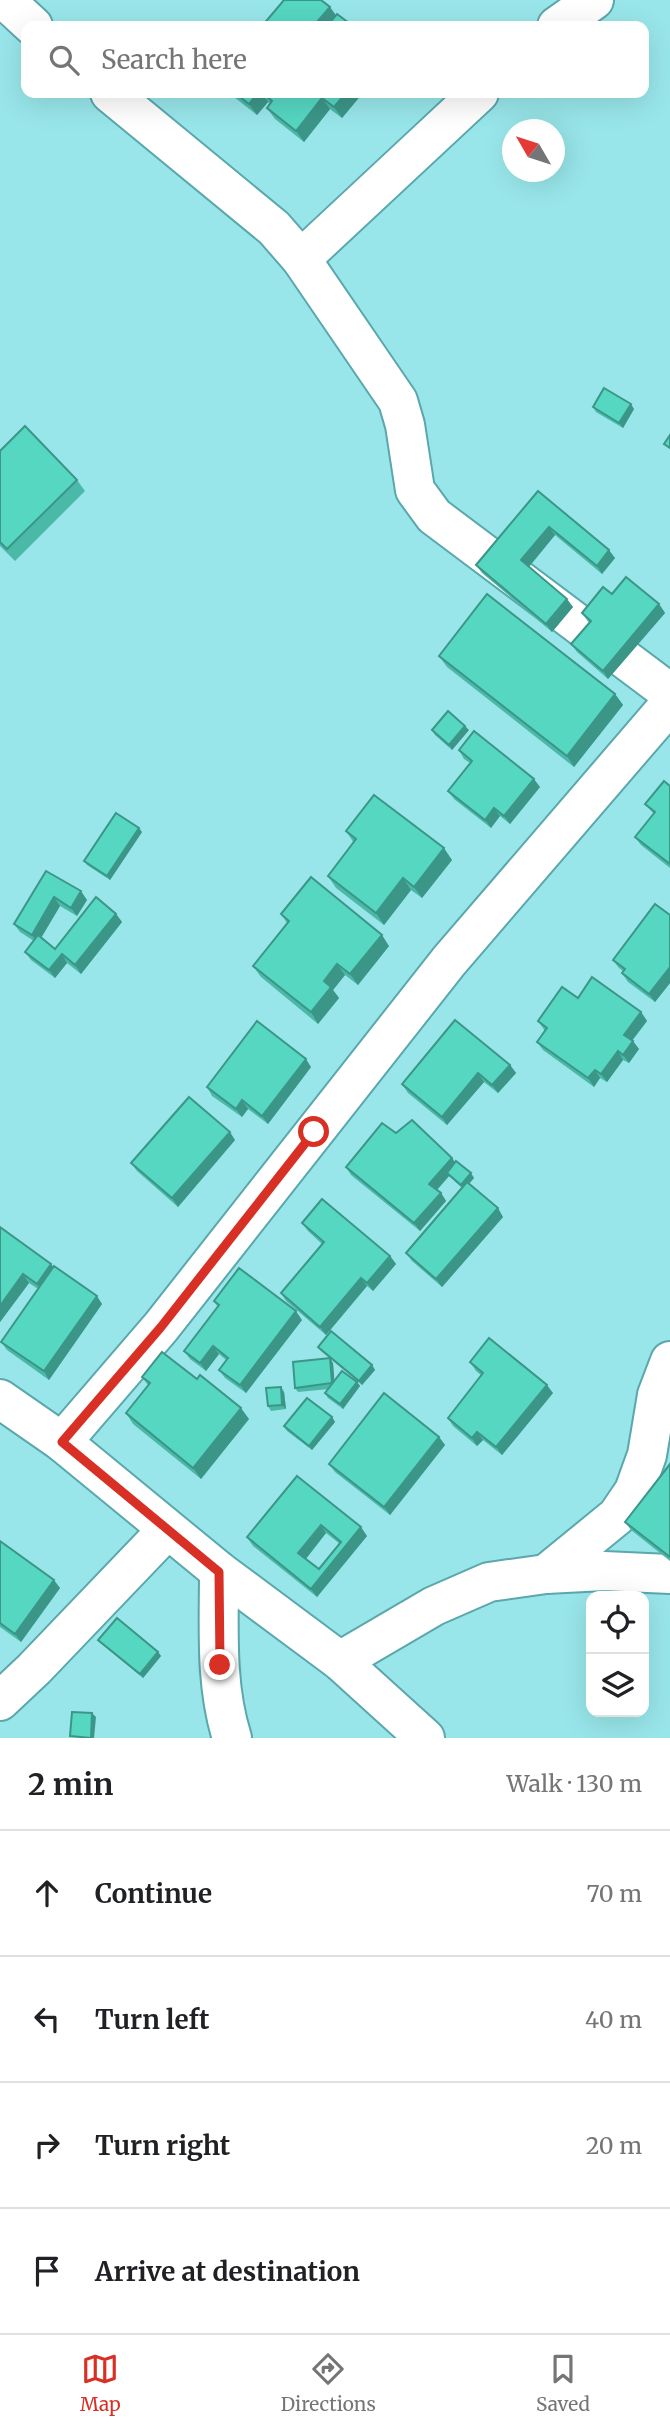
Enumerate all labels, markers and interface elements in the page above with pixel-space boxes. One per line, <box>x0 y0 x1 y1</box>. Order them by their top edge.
search box <box>21 21 649 98</box>
icon: search <box>45 41 83 79</box>
text: Search here <box>101 43 247 76</box>
north arrow <box>502 119 565 182</box>
route start <box>298 1116 329 1147</box>
map controls <box>586 1591 649 1717</box>
button: locate <box>586 1591 649 1654</box>
route end <box>204 1649 235 1680</box>
button: layers <box>586 1654 649 1717</box>
text: 2 min <box>28 1765 113 1803</box>
text: Walk · 130 m <box>507 1769 642 1798</box>
icon: ahead <box>28 1874 66 1912</box>
text: Continue <box>95 1877 212 1910</box>
text: 70 m <box>586 1879 642 1908</box>
icon: left <box>28 2000 66 2038</box>
text: Turn left <box>95 2003 209 2036</box>
text: 40 m <box>585 2005 642 2034</box>
icon: right <box>28 2126 66 2164</box>
text: Turn right <box>95 2129 230 2162</box>
text: 20 m <box>586 2131 642 2160</box>
icon: arrive <box>28 2252 66 2290</box>
text: Arrive at destination <box>95 2255 360 2288</box>
tab: Map <box>80 2350 121 2416</box>
tab: Directions <box>281 2350 376 2416</box>
tab: Saved <box>536 2350 590 2416</box>

